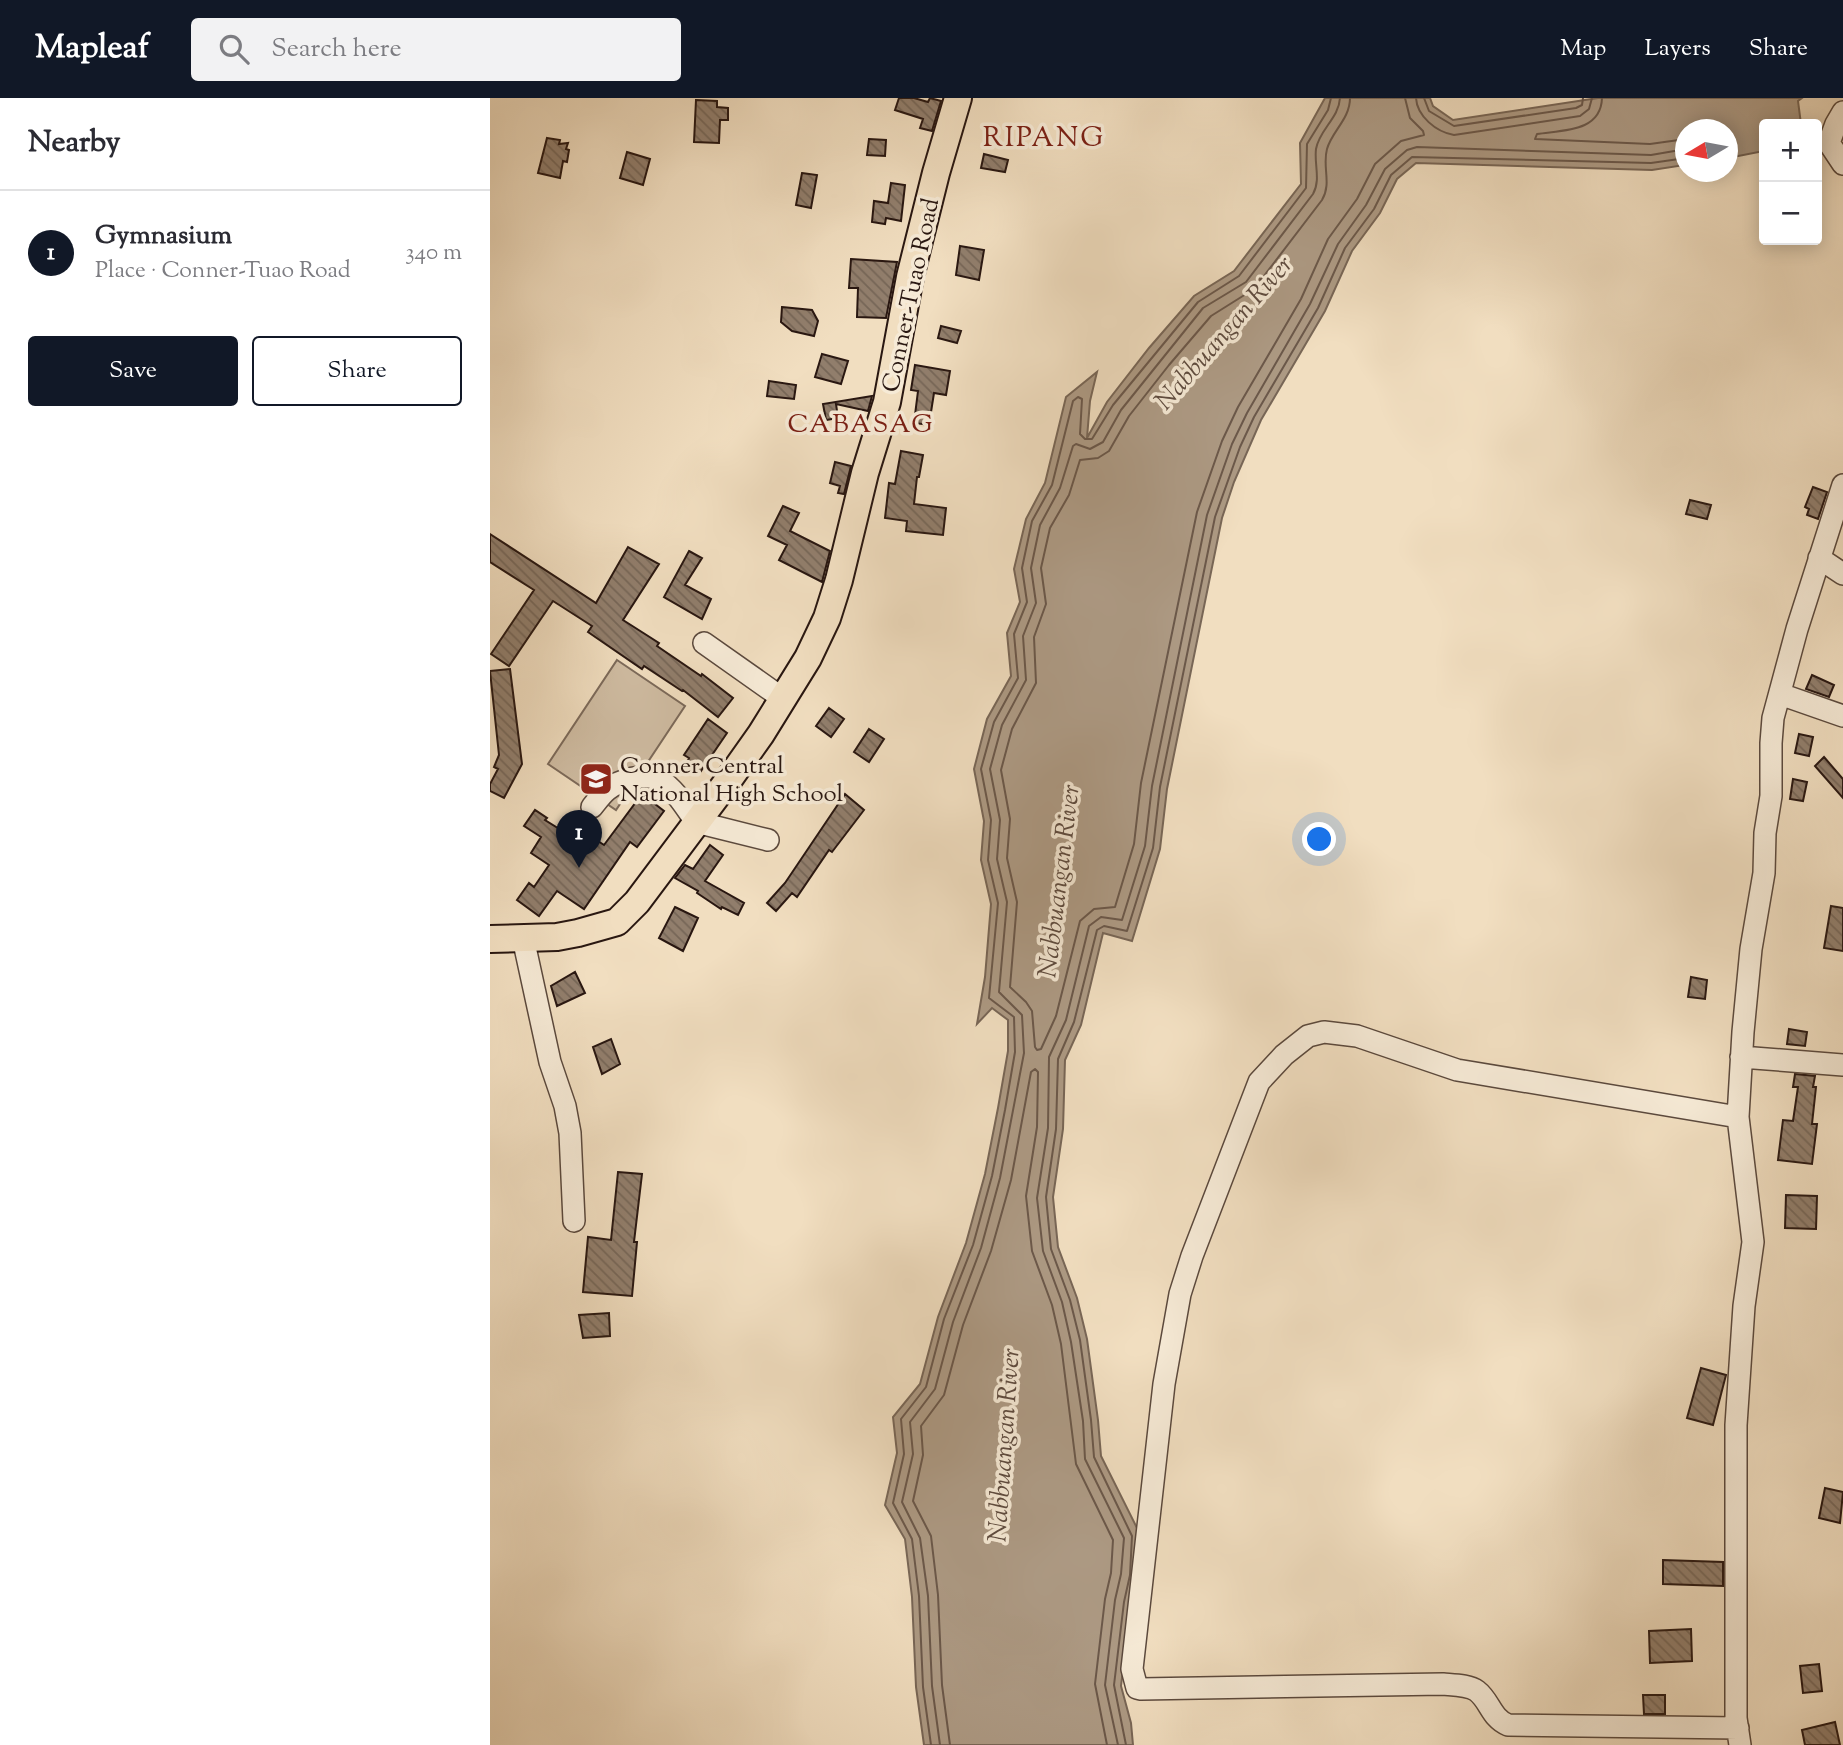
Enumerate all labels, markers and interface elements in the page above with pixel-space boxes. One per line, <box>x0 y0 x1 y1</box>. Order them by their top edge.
search box <box>191 18 681 81</box>
text: Mapleaf <box>35 25 149 73</box>
icon: search <box>215 30 253 68</box>
text: Search here <box>271 31 402 68</box>
text: Map <box>1560 32 1606 66</box>
text: Layers <box>1644 32 1711 66</box>
text: Share <box>1749 32 1808 66</box>
district label: RIPANG <box>983 119 1105 159</box>
north arrow <box>1675 119 1738 182</box>
map controls <box>1759 119 1822 245</box>
button: + <box>1759 119 1822 182</box>
text: Nearby <box>28 122 120 165</box>
button: − <box>1759 182 1822 245</box>
street label: Conner-Tuao Road <box>875 195 949 396</box>
text: Gymnasium <box>95 218 232 255</box>
text: 1 <box>47 237 55 270</box>
text: 340 m <box>405 237 462 270</box>
water label: Nabbuangan River <box>1147 248 1303 419</box>
text: Place · Conner-Tuao Road <box>95 255 351 288</box>
button: Save <box>28 336 238 406</box>
button: Share <box>252 336 462 406</box>
district label: CABASAG <box>787 407 935 444</box>
place label: Conner Central National High School <box>620 750 844 812</box>
school or university icon: Conner Central National High School <box>577 760 615 798</box>
water label: Nabbuangan River <box>1030 783 1091 980</box>
pin: 1 <box>556 810 602 868</box>
your location <box>1302 822 1336 856</box>
water label: Nabbuangan River <box>980 1347 1031 1543</box>

